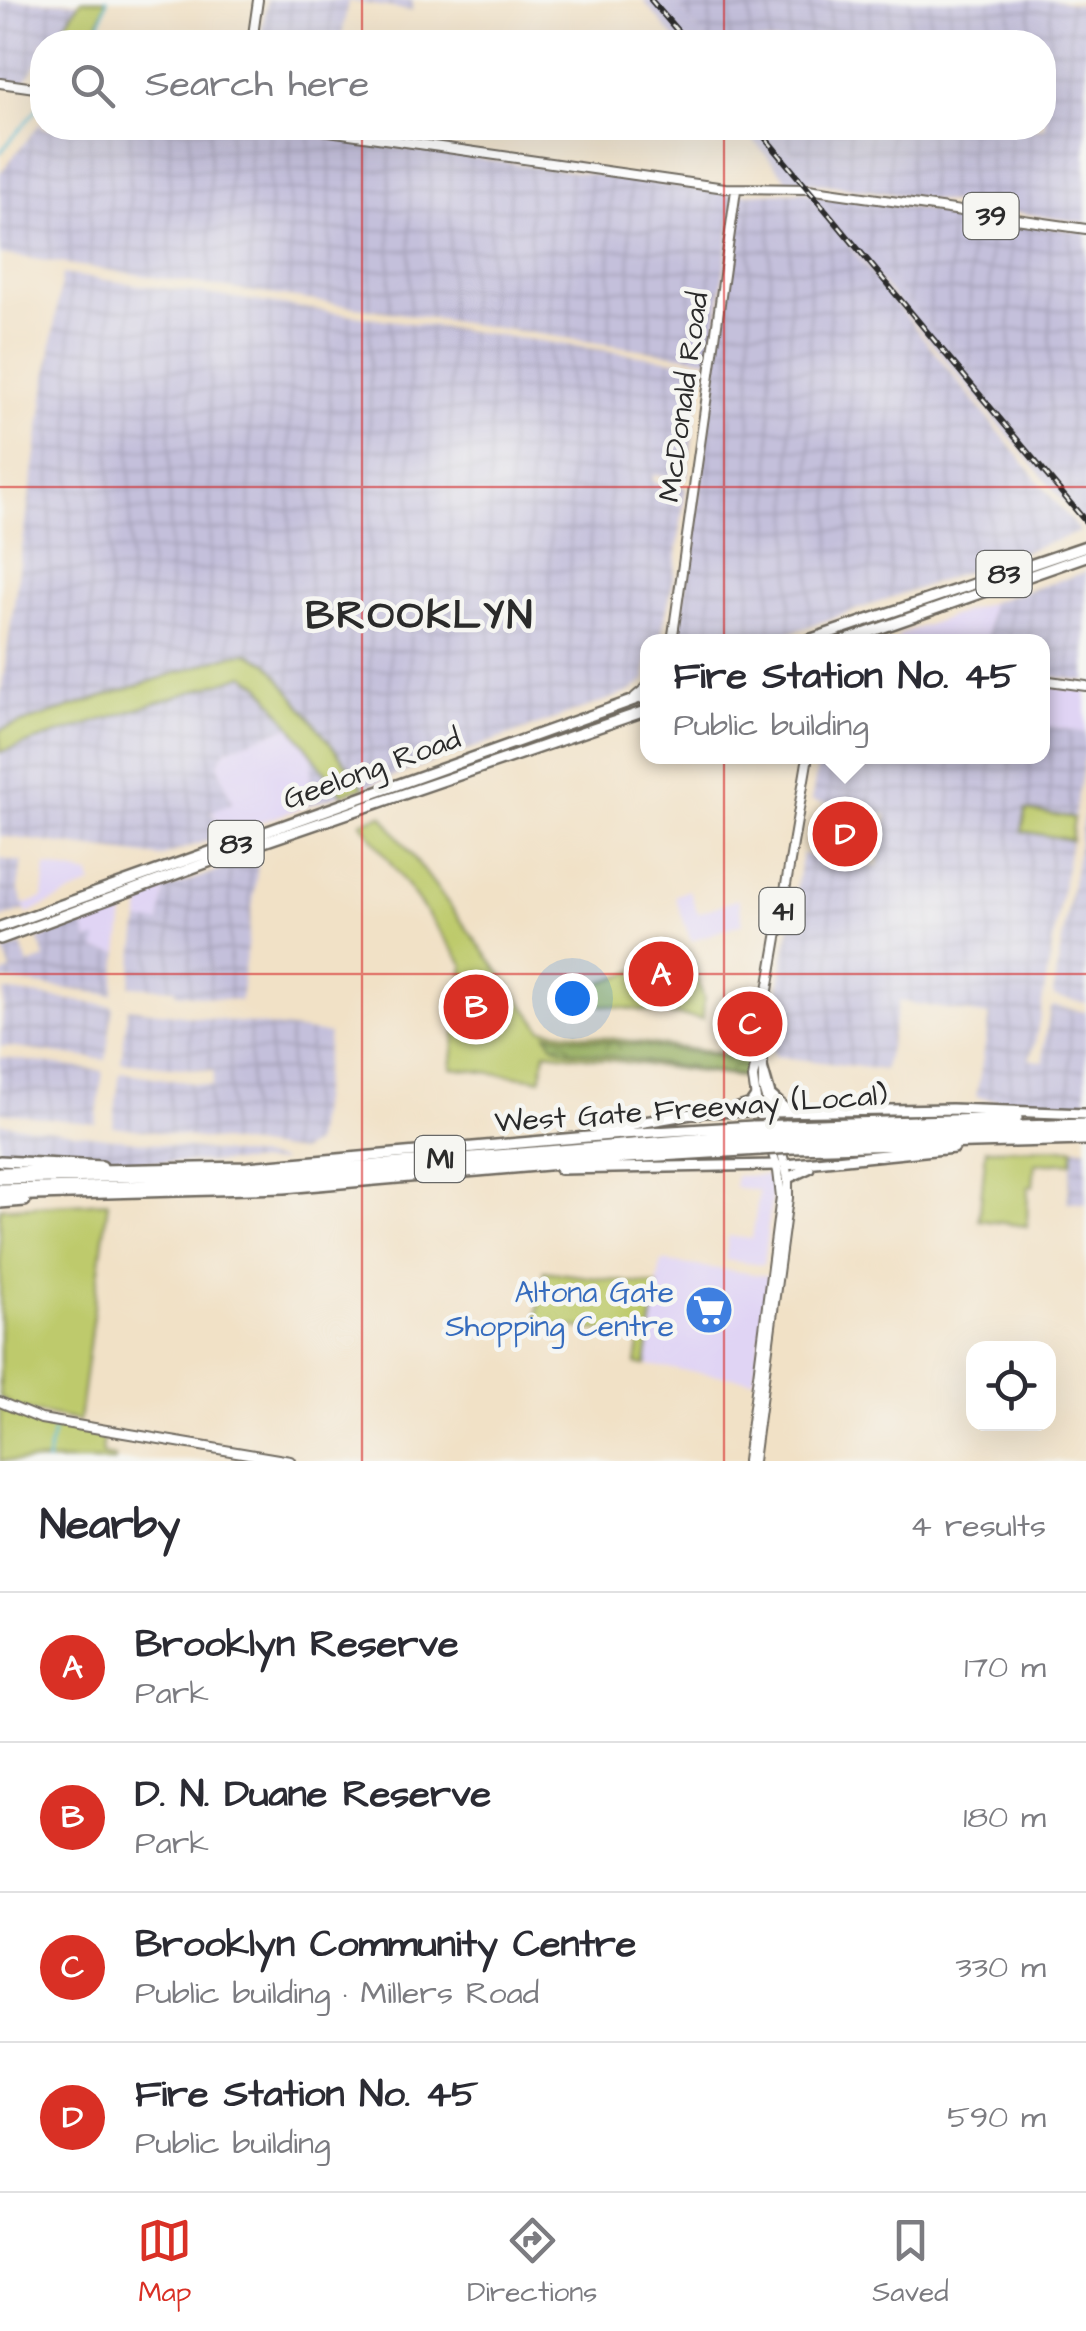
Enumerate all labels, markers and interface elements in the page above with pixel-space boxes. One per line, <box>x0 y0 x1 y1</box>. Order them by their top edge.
search box <box>30 30 1056 140</box>
icon: search <box>65 58 120 113</box>
text: Search here <box>145 59 369 111</box>
road number: 39 <box>964 193 1018 239</box>
street label: McDonald Road <box>648 289 720 505</box>
road number: 83 <box>976 551 1032 597</box>
district label: BROOKLYN <box>306 589 534 644</box>
popup <box>640 634 1050 764</box>
text: Fire Station No. 45 <box>673 651 1017 703</box>
text: Public building <box>673 703 869 748</box>
street label: Geelong Road <box>277 717 467 822</box>
pin: D <box>812 796 878 872</box>
road number: 83 <box>208 821 264 867</box>
road number: 41 <box>760 888 804 934</box>
pin: A <box>628 936 694 1012</box>
pin: B <box>444 970 508 1044</box>
your location <box>547 973 598 1024</box>
pin: C <box>718 986 782 1062</box>
street label: West Gate Freeway (Local) <box>493 1074 889 1145</box>
road number: M1 <box>415 1136 465 1182</box>
place label: Altona Gate Shopping Centre <box>445 1272 674 1349</box>
supermarket icon: Altona Gate Shopping Centre <box>683 1284 735 1336</box>
map controls <box>966 1341 1056 1431</box>
button: locate <box>966 1341 1056 1431</box>
text: Nearby <box>40 1497 180 1555</box>
text: 4 results <box>910 1504 1046 1549</box>
text: Brooklyn Reserve <box>135 1619 459 1671</box>
text: A <box>62 1645 83 1690</box>
text: 170 m <box>964 1645 1046 1690</box>
text: Park <box>135 1671 209 1716</box>
text: D. N. Duane Reserve <box>135 1769 491 1821</box>
text: B <box>61 1795 84 1840</box>
text: 180 m <box>963 1795 1046 1840</box>
text: Park <box>135 1821 209 1866</box>
text: Brooklyn Community Centre <box>135 1919 636 1971</box>
text: C <box>61 1945 84 1990</box>
text: 330 m <box>956 1945 1046 1990</box>
text: Public building · Millers Road <box>135 1971 539 2016</box>
text: Fire Station No. 45 <box>135 2069 478 2121</box>
text: D <box>62 2095 83 2140</box>
text: 590 m <box>947 2095 1046 2140</box>
text: Public building <box>135 2121 330 2166</box>
tab: Map <box>137 2213 192 2312</box>
tab: Directions <box>467 2213 597 2312</box>
tab: Saved <box>872 2213 949 2312</box>

